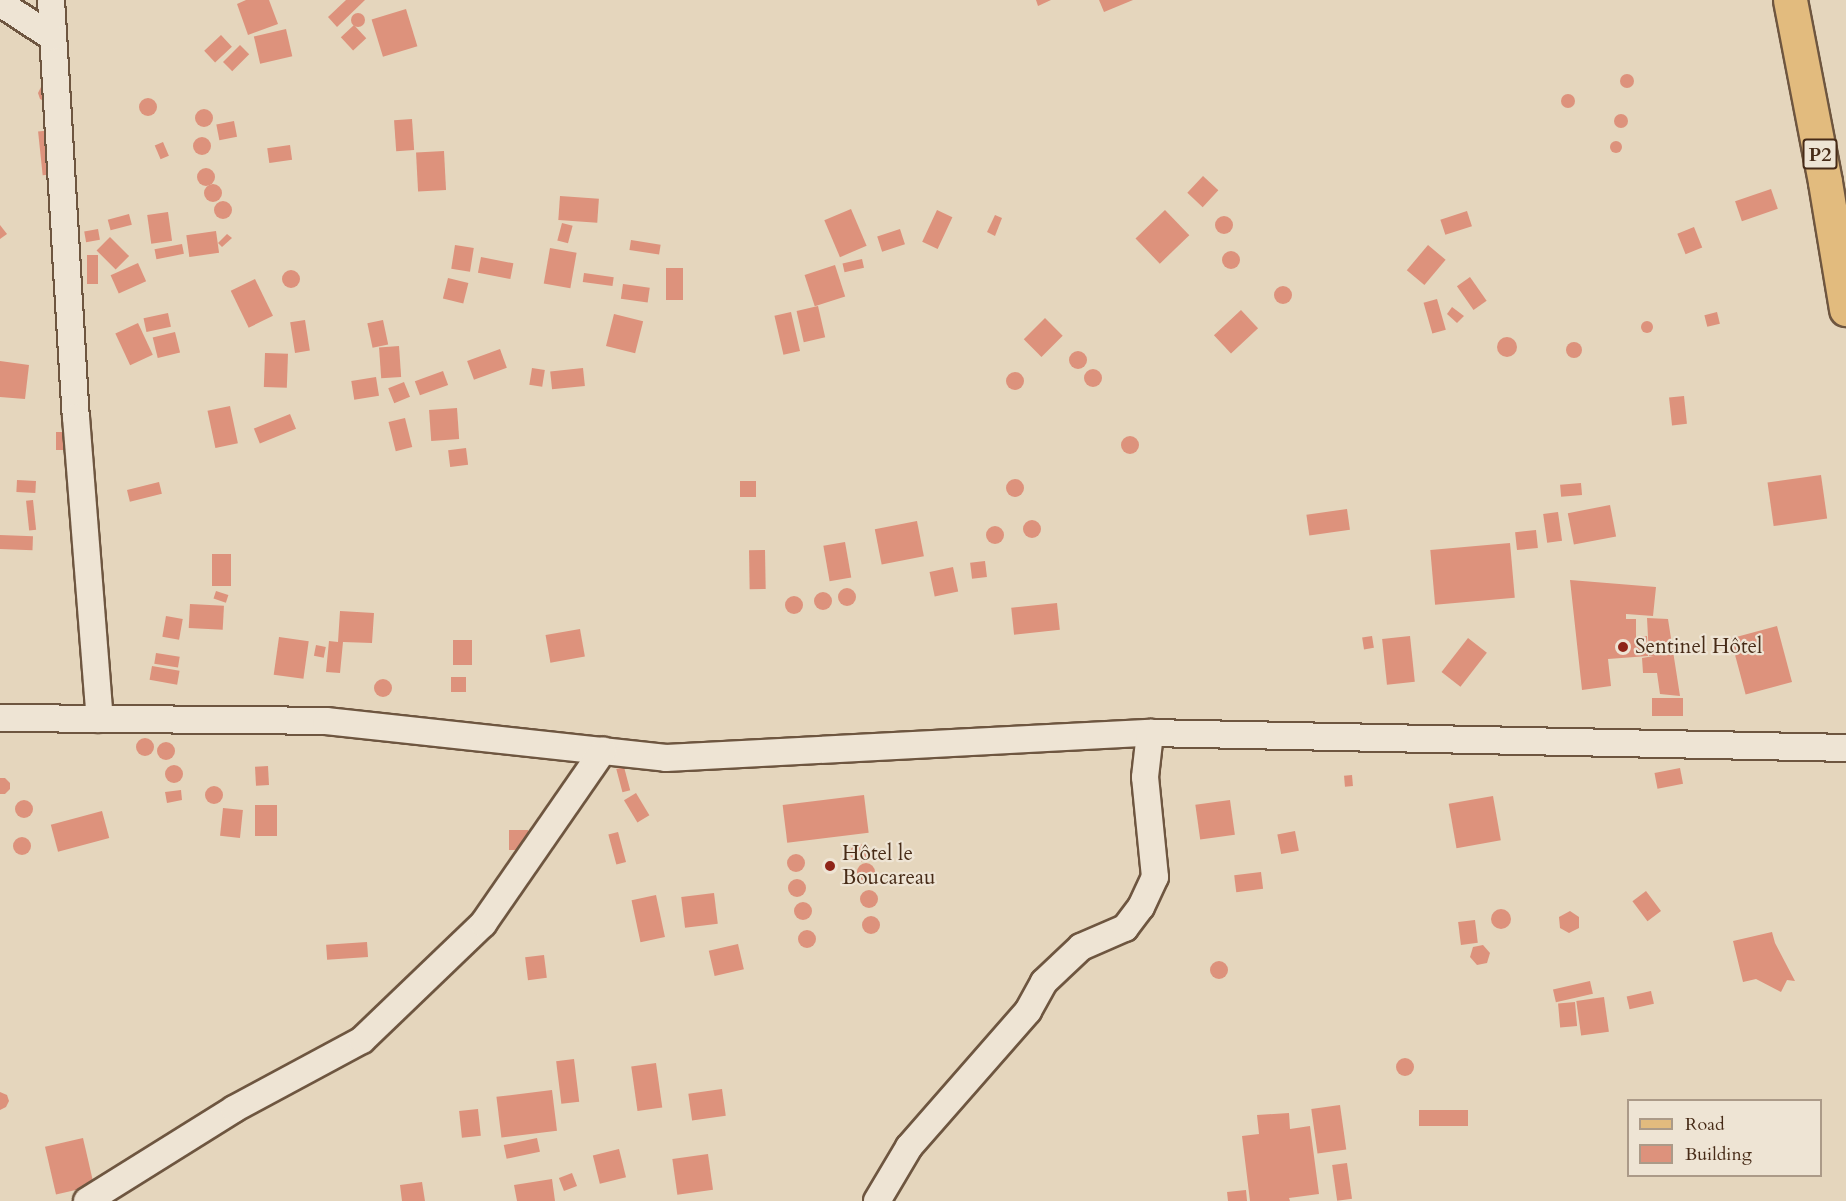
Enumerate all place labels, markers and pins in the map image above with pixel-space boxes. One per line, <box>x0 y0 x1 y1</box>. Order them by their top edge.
place label: Sentinel Hôtel <box>1635 634 1762 660</box>
marker: Sentinel Hôtel <box>1616 640 1630 654</box>
place label: Hôtel le Boucareau <box>842 841 936 891</box>
marker: Hôtel le Boucareau <box>823 859 837 873</box>

